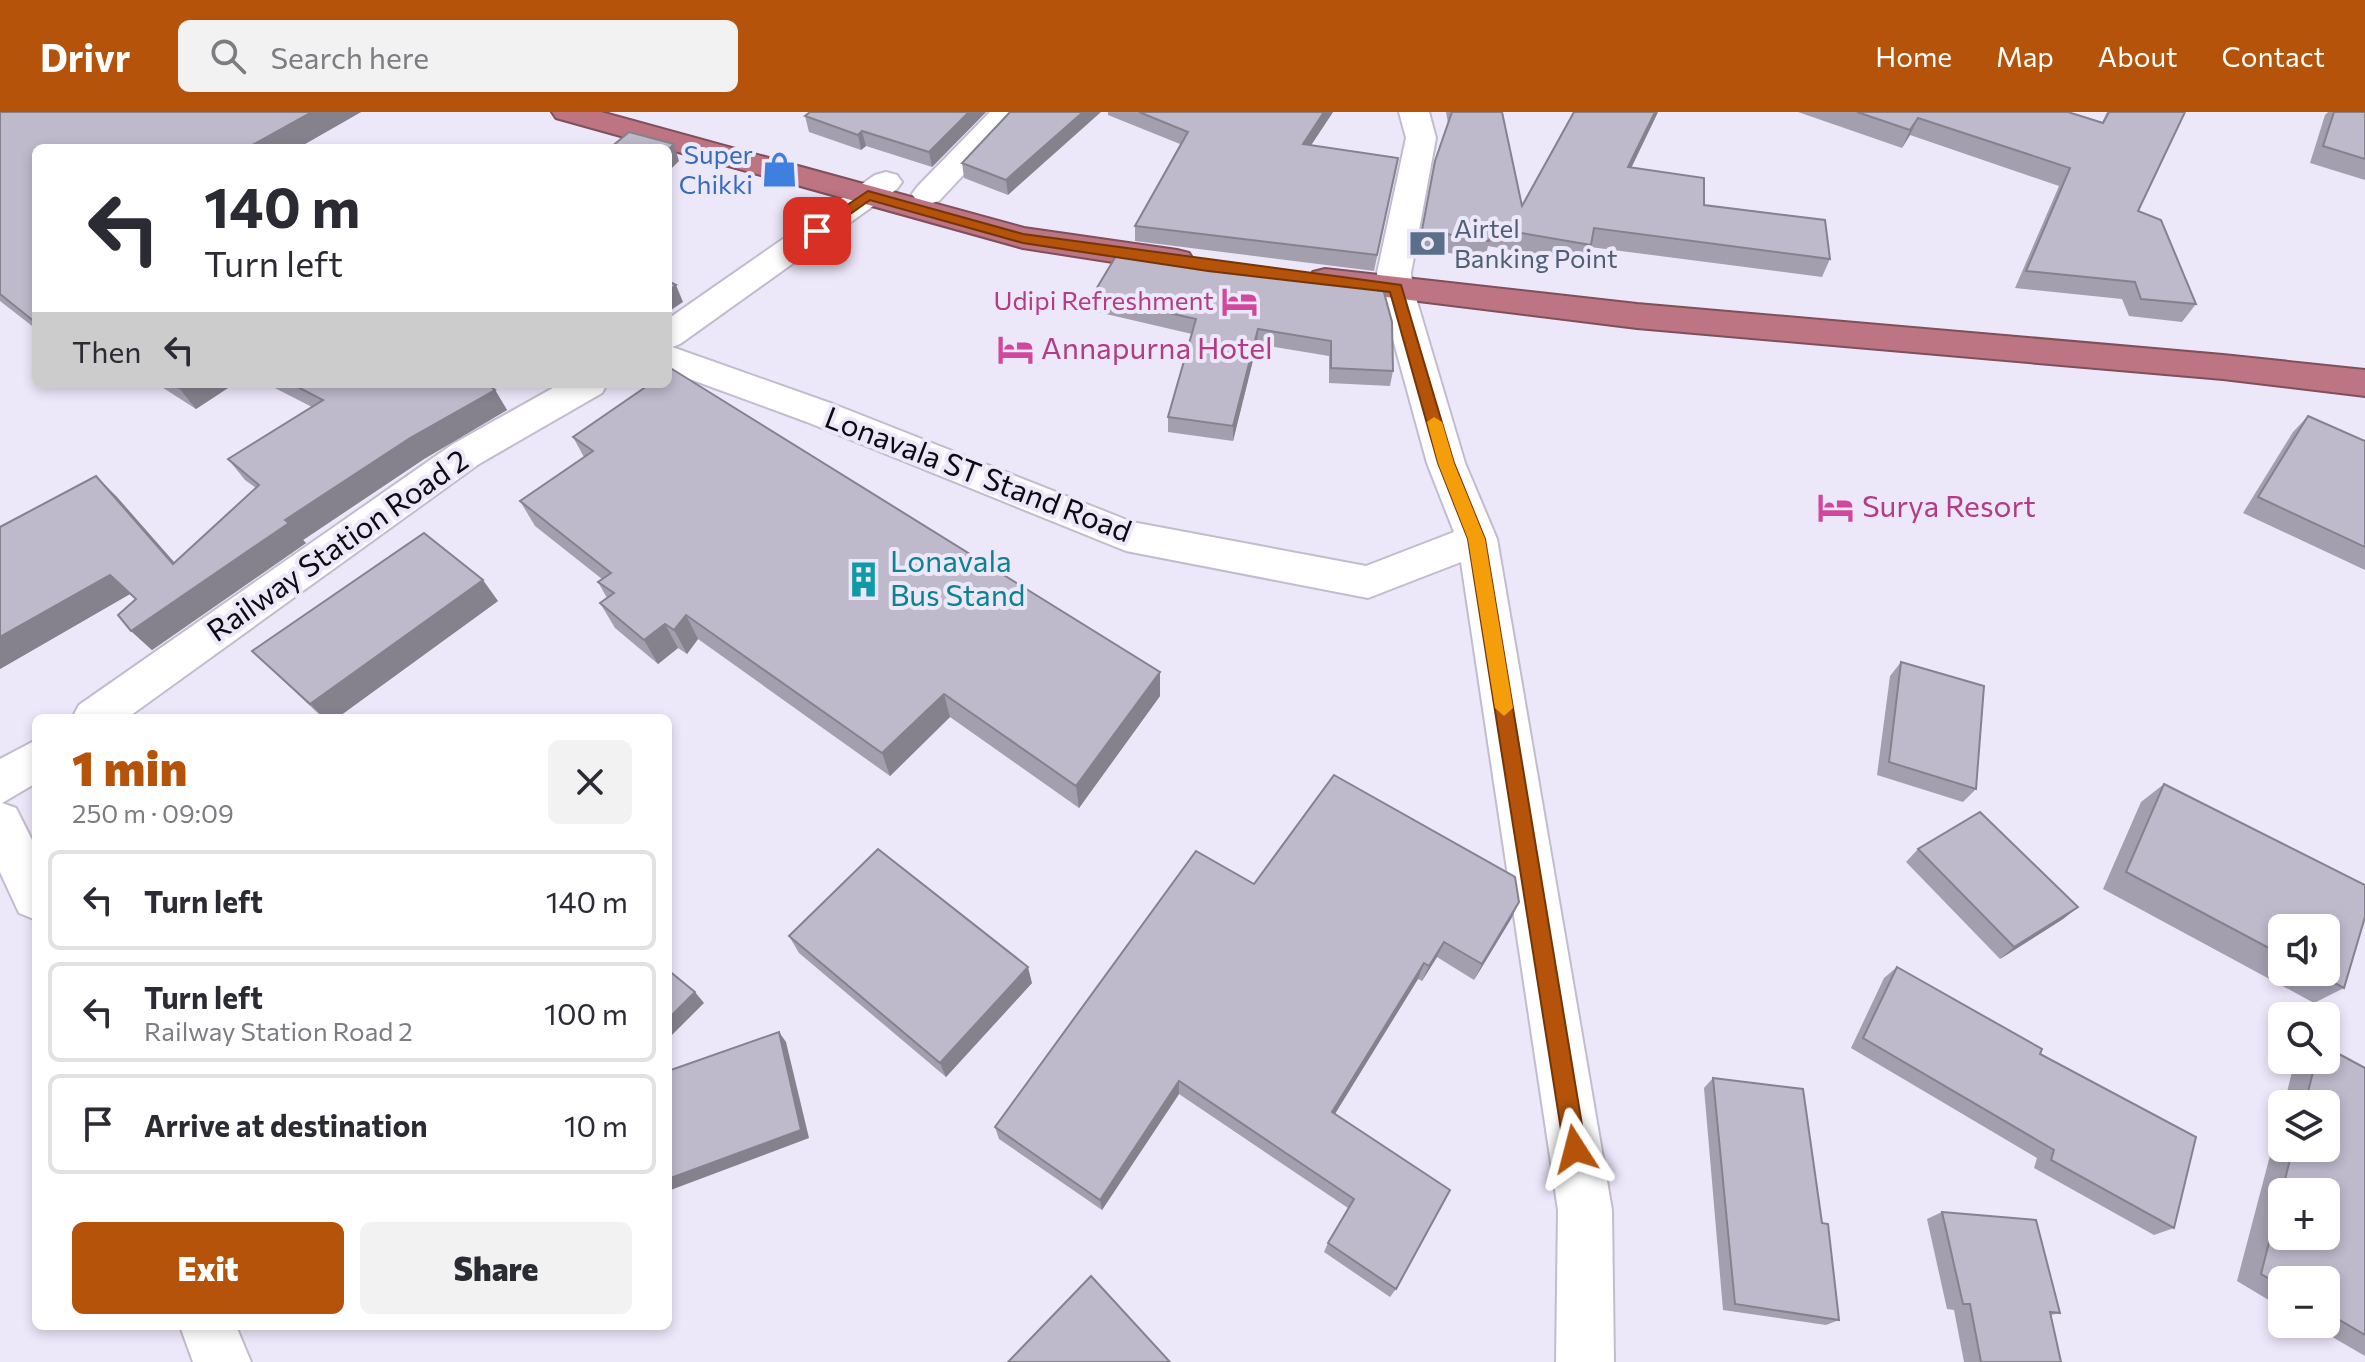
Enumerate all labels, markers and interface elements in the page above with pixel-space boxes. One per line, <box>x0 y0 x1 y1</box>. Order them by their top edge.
search box <box>178 20 738 92</box>
text: Drivr <box>40 33 130 80</box>
icon: search <box>206 34 250 78</box>
text: Search here <box>270 38 429 75</box>
text: Home <box>1875 39 1952 73</box>
text: Map <box>1996 39 2054 73</box>
text: About <box>2098 39 2178 73</box>
text: Contact <box>2222 39 2325 73</box>
place label: Super Chikki <box>679 138 753 199</box>
shop icon: Super Chikki <box>760 151 798 189</box>
text: 140 m <box>204 171 360 240</box>
icon: left <box>72 176 176 280</box>
pin <box>783 197 851 265</box>
icon: arrive <box>795 209 839 253</box>
place label: Airtel Banking Point <box>1454 212 1618 273</box>
bank icon: Airtel Banking Point <box>1409 225 1447 263</box>
text: Turn left <box>204 240 343 284</box>
hotel icon: Udipi Refreshment <box>1221 282 1259 320</box>
place label: Udipi Refreshment <box>994 284 1214 315</box>
icon: left <box>157 328 201 372</box>
place label: Annapurna Hotel <box>1041 328 1273 365</box>
hotel icon: Annapurna Hotel <box>996 330 1034 368</box>
text: Then <box>72 332 141 369</box>
street label: Lonavala ST Stand Road <box>820 397 1137 548</box>
street label: Railway Station Road 2 <box>199 440 474 648</box>
place label: Surya Resort <box>1862 486 2036 523</box>
hotel icon: Surya Resort <box>1817 488 1855 526</box>
place label: Lonavala Bus Stand <box>890 541 1025 612</box>
building icon: Lonavala Bus Stand <box>845 560 883 598</box>
text: 1 min <box>72 737 187 796</box>
button: close <box>548 740 632 824</box>
text: 250 m · 09:09 <box>72 797 234 828</box>
icon: left <box>76 878 120 922</box>
text: Turn left <box>144 882 263 919</box>
text: 140 m <box>546 882 628 919</box>
map controls <box>2268 914 2340 1338</box>
button: sound <box>2268 914 2340 986</box>
text: Turn left <box>144 978 263 1015</box>
icon: left <box>76 990 120 1034</box>
text: 100 m <box>544 994 628 1031</box>
button: search <box>2268 1002 2340 1074</box>
text: Railway Station Road 2 <box>144 1015 413 1046</box>
button: layers <box>2268 1090 2340 1162</box>
icon: arrive <box>76 1102 120 1146</box>
text: Arrive at destination <box>144 1106 428 1143</box>
text: 10 m <box>564 1106 628 1143</box>
position arrow <box>1533 1107 1617 1191</box>
button: + <box>2268 1178 2340 1250</box>
button: Exit <box>72 1222 344 1314</box>
button: Share <box>360 1222 632 1314</box>
button: − <box>2268 1266 2340 1338</box>

